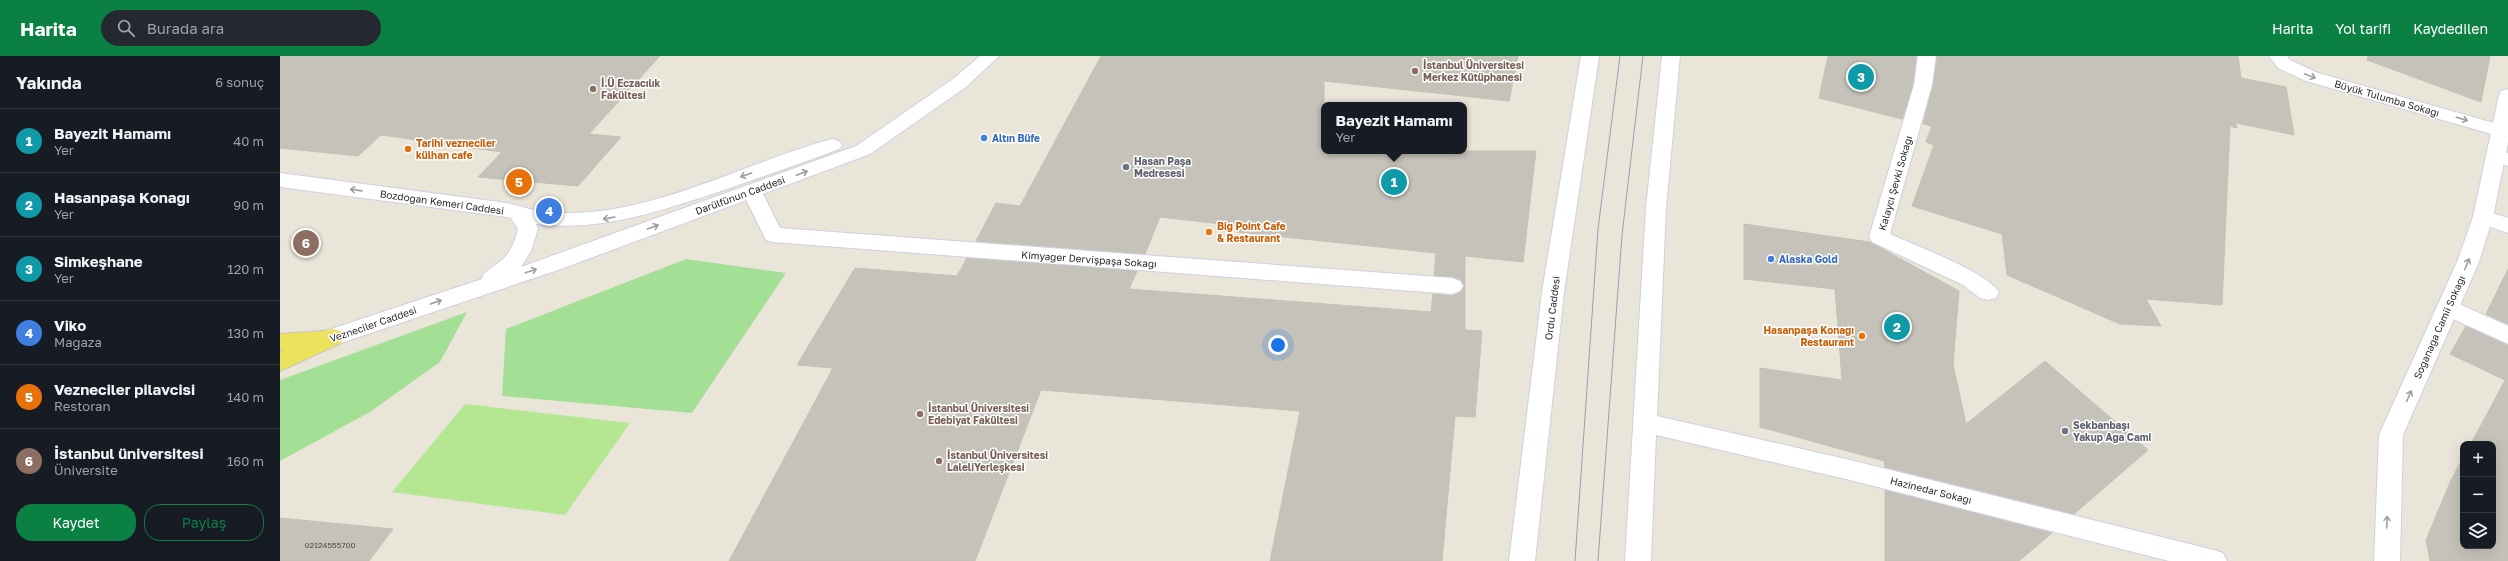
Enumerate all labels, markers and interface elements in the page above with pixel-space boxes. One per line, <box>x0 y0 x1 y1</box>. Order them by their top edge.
search box <box>101 10 381 46</box>
text: Harita <box>20 17 77 40</box>
icon: search <box>115 17 137 39</box>
text: Burada ara <box>147 19 224 37</box>
text: Harita <box>2272 20 2313 37</box>
text: Yol tarifi <box>2335 20 2391 37</box>
text: Kaydedilen <box>2413 20 2488 37</box>
place label: İstanbul Üniversitesi Merkez Kütüphanesi <box>1423 59 1524 83</box>
pin: 3 <box>1848 62 1874 92</box>
marker: İstanbul Üniversitesi Merkez Kütüphanesi <box>1410 66 1420 76</box>
text: Yakında <box>16 72 82 93</box>
one-way arrow <box>2304 72 2316 80</box>
text: 6 sonuç <box>215 74 264 90</box>
place label: İ.Ü Eczacılık Fakültesi <box>601 77 661 101</box>
street label: Büyük Tulumba Sokağı <box>2333 77 2441 119</box>
marker: İ.Ü Eczacılık Fakültesi <box>588 84 598 94</box>
popup <box>1321 102 1467 154</box>
text: Bayezit Hamamı <box>1335 111 1453 129</box>
one-way arrow <box>2456 116 2469 123</box>
text: Bayezit Hamamı <box>54 124 171 142</box>
text: Yer <box>1335 129 1355 145</box>
place label: Altın Büfe <box>992 132 1040 144</box>
text: 1 <box>26 133 32 149</box>
text: 40 m <box>233 133 264 149</box>
marker: Altın Büfe <box>979 133 989 143</box>
street label: Kalaycı Şevki Sokağı <box>1876 134 1914 232</box>
place label: Tarihi vezneciler külhan cafe <box>416 137 496 161</box>
text: Yer <box>54 142 74 158</box>
marker: Tarihi vezneciler külhan cafe <box>403 144 413 154</box>
place label: Hasan Paşa Medresesi <box>1134 155 1191 179</box>
marker: Hasan Paşa Medresesi <box>1121 162 1131 172</box>
pin: 5 <box>506 167 532 197</box>
pin: 1 <box>1381 167 1407 197</box>
one-way arrow <box>795 168 807 176</box>
one-way arrow <box>740 172 753 179</box>
street label: Darülfünun Caddesi <box>693 173 787 217</box>
one-way arrow <box>350 186 363 194</box>
street label: Bozdogan Kemeri Caddesi <box>379 187 505 217</box>
text: Hasanpaşa Konağı <box>54 188 190 206</box>
pin: 4 <box>536 196 562 226</box>
text: 2 <box>25 197 33 213</box>
text: 90 m <box>233 197 264 213</box>
text: Yer <box>54 206 74 222</box>
one-way arrow <box>603 214 616 222</box>
place label: Big Point Cafe & Restaurant <box>1217 220 1286 244</box>
one-way arrow <box>647 223 660 230</box>
marker: Big Point Cafe & Restaurant <box>1204 227 1214 237</box>
pin: 6 <box>293 228 319 258</box>
street label: Kimyager Dervişpaşa Sokağı <box>1021 248 1157 270</box>
text: Simkeşhane <box>54 252 143 270</box>
place label: Alaska Gold <box>1779 253 1838 265</box>
marker: Alaska Gold <box>1766 254 1776 264</box>
one-way arrow <box>2463 258 2471 270</box>
text: 3 <box>25 261 33 277</box>
text: 120 m <box>227 261 264 277</box>
one-way arrow <box>524 267 537 274</box>
text: Yer <box>54 270 74 286</box>
street label: Soğanağa Camii Sokağı <box>2411 273 2467 381</box>
street label: Ordu Caddesi <box>1542 275 1562 341</box>
one-way arrow <box>430 298 442 306</box>
street label: Vezneciler Caddesi <box>328 304 418 344</box>
pin: 2 <box>1884 312 1910 342</box>
text: Viko <box>54 316 86 334</box>
place label: Hasanpaşa Konağı Restaurant <box>1764 324 1854 348</box>
text: 4 <box>25 325 33 341</box>
text: 130 m <box>227 325 264 341</box>
marker: Hasanpaşa Konağı Restaurant <box>1857 331 1867 341</box>
text: Mağaza <box>54 334 102 350</box>
your location <box>1268 335 1288 355</box>
text: Vezneciler pilavcisi <box>54 380 195 398</box>
text: 5 <box>25 389 33 405</box>
text: 140 m <box>227 389 264 405</box>
one-way arrow <box>2406 390 2413 402</box>
text: Restoran <box>54 398 110 414</box>
place label: İstanbul Üniversitesi Edebiyat Fakültesi <box>928 402 1029 426</box>
marker: İstanbul Üniversitesi Edebiyat Fakültesi <box>915 409 925 419</box>
place label: Sekbanbaşı Yakup Ağa Cami <box>2073 419 2151 443</box>
marker: Sekbanbaşı Yakup Ağa Cami <box>2060 426 2070 436</box>
map controls <box>2460 441 2496 549</box>
button: + <box>2460 441 2496 477</box>
text: İstanbul üniversitesi <box>54 444 204 462</box>
place label: İstanbul Üniversitesi LaleliYerleşkesi <box>947 449 1048 473</box>
text: 6 <box>25 453 33 469</box>
text: 160 m <box>227 453 264 469</box>
marker: İstanbul Üniversitesi LaleliYerleşkesi <box>934 456 944 466</box>
text: Üniversite <box>54 462 118 478</box>
street label: Hazinedar Sokağı <box>1889 474 1973 506</box>
button: − <box>2460 477 2496 513</box>
button: Kaydet <box>16 504 136 541</box>
button: Paylaş <box>144 504 264 541</box>
button: layers <box>2460 513 2496 549</box>
one-way arrow <box>2384 516 2391 529</box>
house number: 02124555700 <box>304 540 356 550</box>

